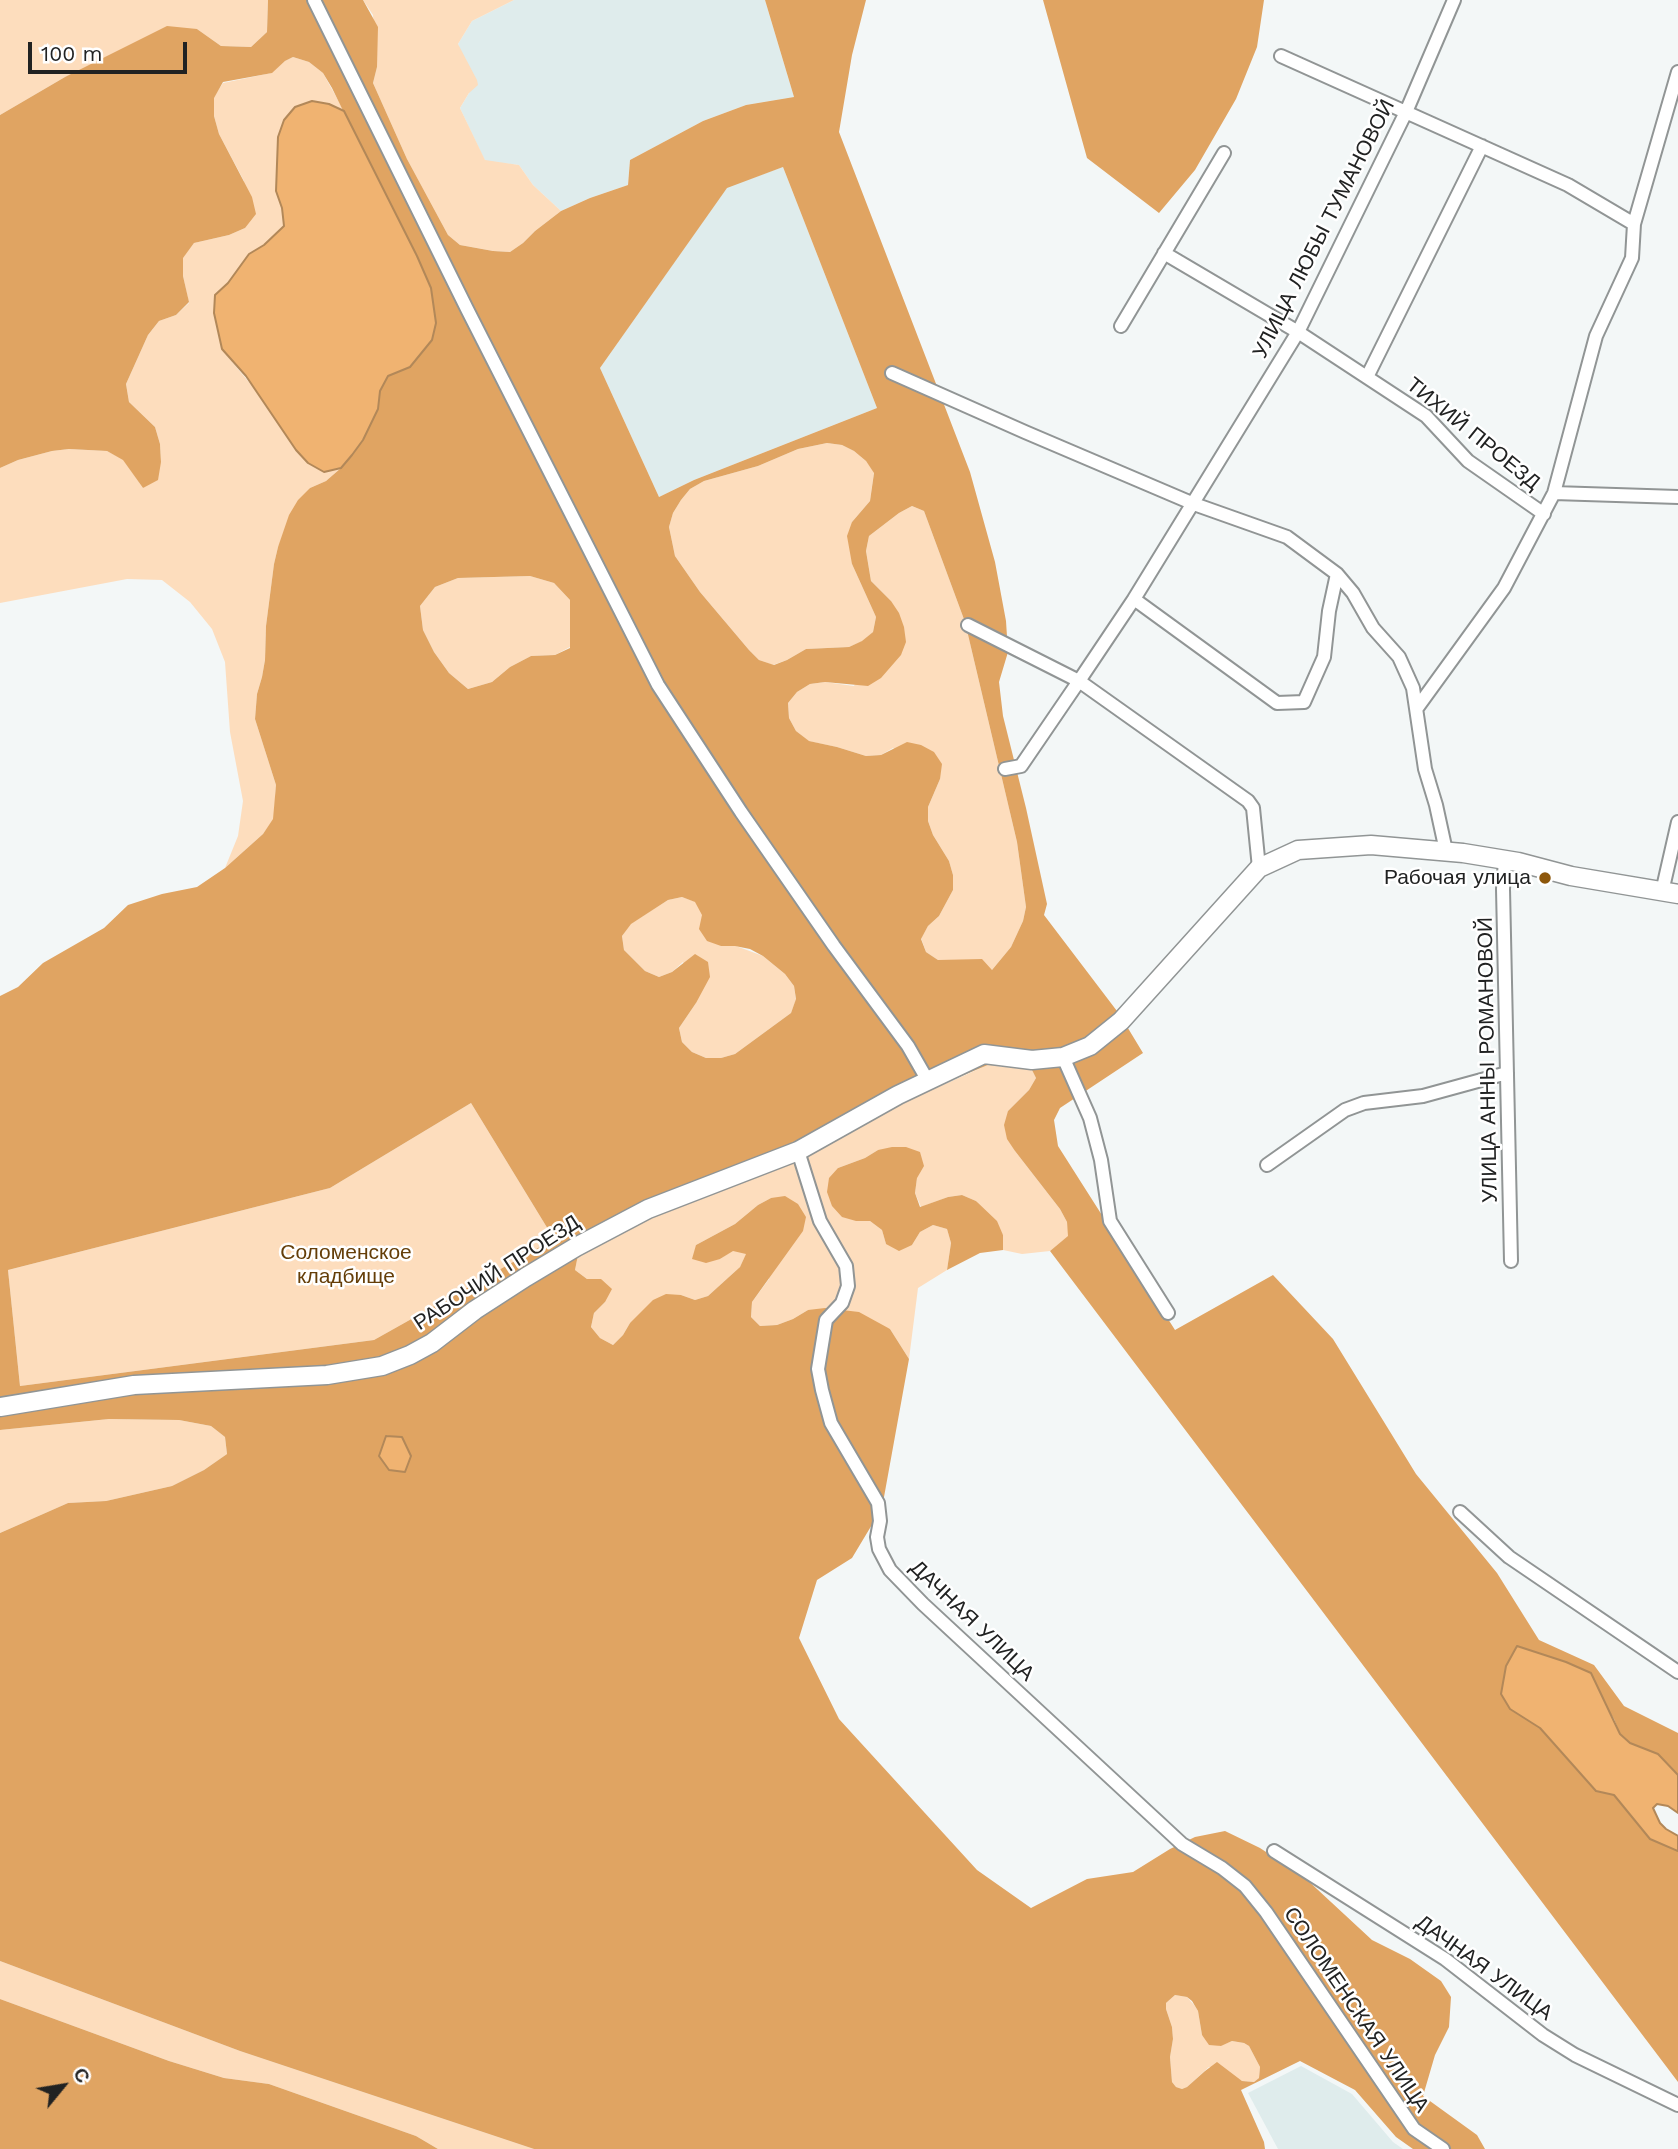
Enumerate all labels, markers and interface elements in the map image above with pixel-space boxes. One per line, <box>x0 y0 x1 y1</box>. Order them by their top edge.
scale bar <box>32 28 191 72</box>
text: 100 m <box>41 41 103 66</box>
street label: УЛИЦА ЛЮБЫ ТУМАНОВОЙ <box>1248 96 1400 362</box>
street label: ТИХИЙ ПРОЕЗД <box>1401 372 1545 496</box>
place label: Рабочая улица <box>1384 865 1531 891</box>
marker: Рабочая улица <box>1537 870 1553 886</box>
street label: УЛИЦА АННЫ РОМАНОВОЙ <box>1473 917 1503 1203</box>
street label: РАБОЧИЙ ПРОЕЗД <box>409 1210 585 1336</box>
park label: Соломенское кладбище <box>280 1240 412 1290</box>
street label: ДАЧНАЯ УЛИЦА <box>905 1555 1039 1687</box>
street label: СОЛОМЕНСКАЯ УЛИЦА <box>1278 1902 1434 2118</box>
street label: ДАЧНАЯ УЛИЦА <box>1411 1910 1557 2026</box>
north arrow <box>28 2051 98 2121</box>
text: С <box>68 2064 95 2087</box>

